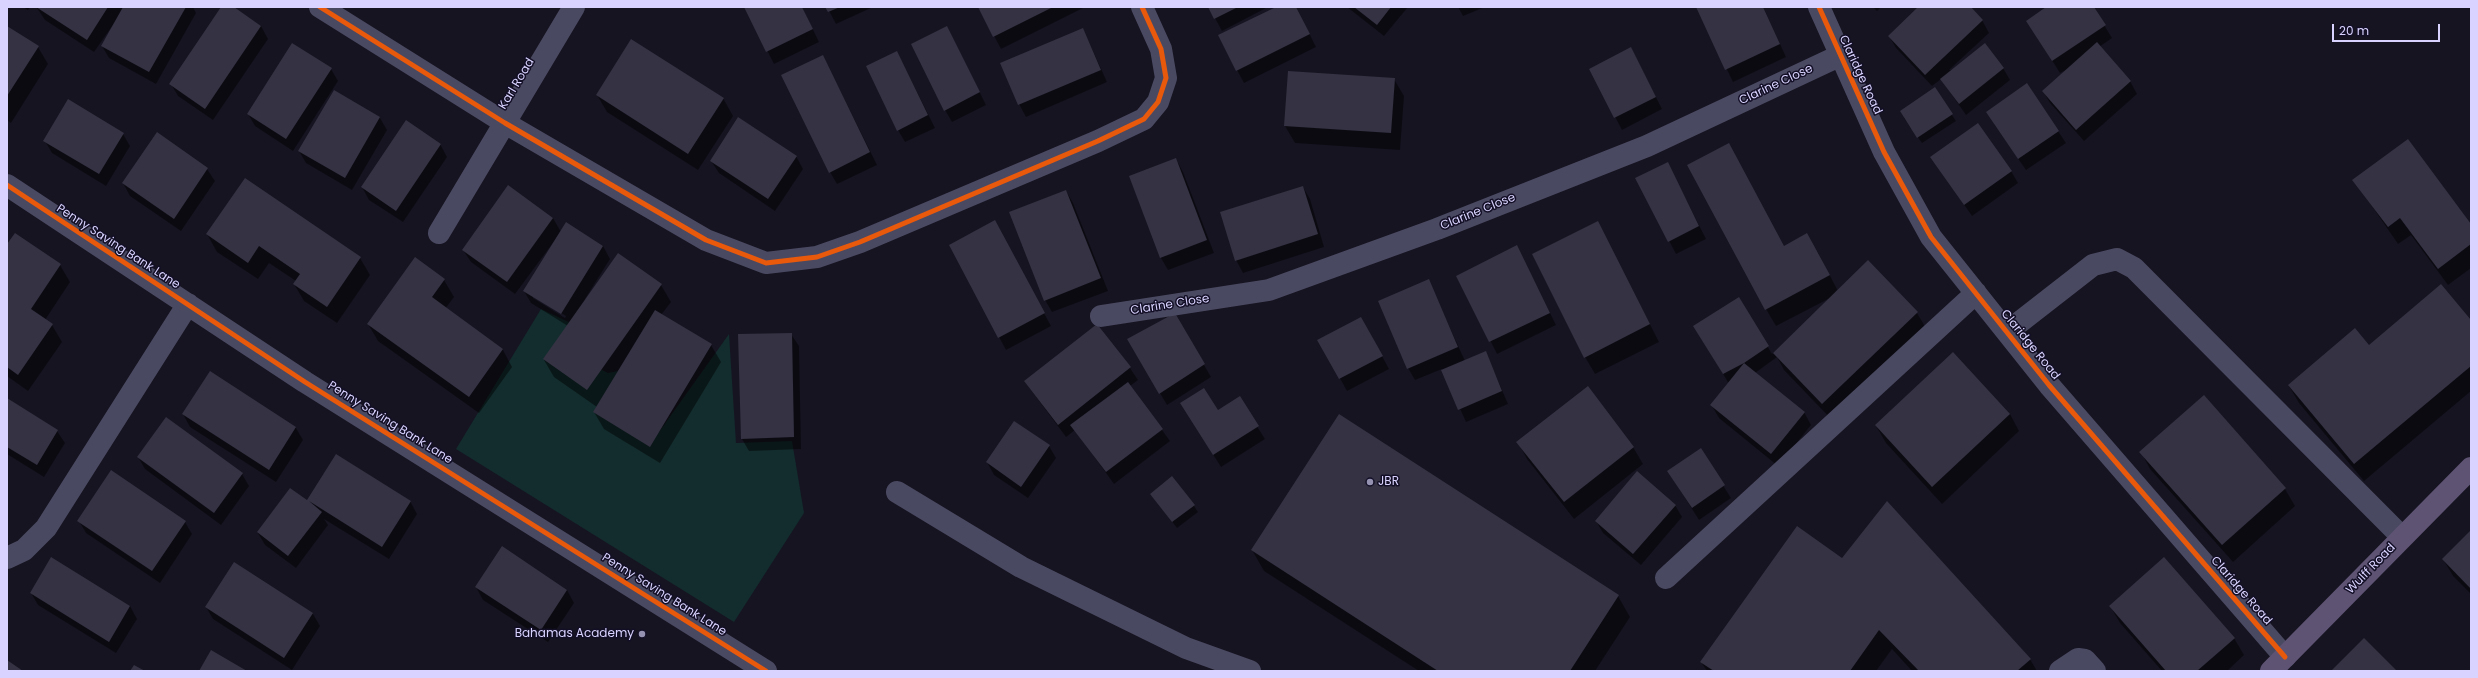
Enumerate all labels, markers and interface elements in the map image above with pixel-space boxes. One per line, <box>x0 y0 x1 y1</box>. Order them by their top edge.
scale bar <box>2334 16 2442 42</box>
text: 20 m <box>2339 22 2369 39</box>
street label: Claridge Road <box>1835 33 1885 117</box>
street label: Karl Road <box>496 56 538 112</box>
street label: Clarine Close <box>1737 62 1815 108</box>
street label: Clarine Close <box>1438 190 1518 234</box>
street label: Penny Saving Bank Lane <box>53 202 183 292</box>
street label: Clarine Close <box>1130 292 1210 318</box>
street label: Claridge Road <box>1997 307 2063 383</box>
street label: Penny Saving Bank Lane <box>325 379 455 467</box>
place label: JBR <box>1378 475 1399 489</box>
marker: JBR <box>1365 477 1375 487</box>
street label: Wulff Road <box>2343 541 2399 597</box>
street label: Penny Saving Bank Lane <box>599 551 729 639</box>
street label: Claridge Road <box>2207 554 2275 628</box>
place label: Bahamas Academy <box>515 627 634 641</box>
marker: Bahamas Academy <box>637 629 647 639</box>

